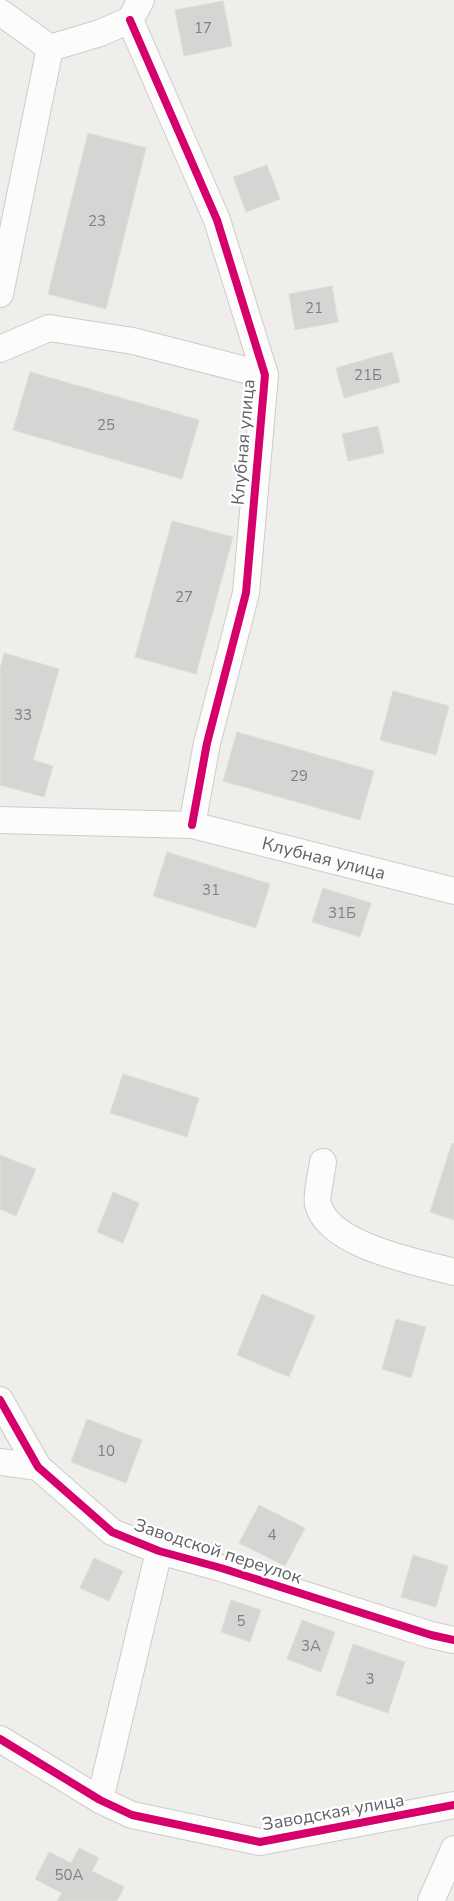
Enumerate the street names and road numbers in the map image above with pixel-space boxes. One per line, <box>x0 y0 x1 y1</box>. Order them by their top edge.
street label: Клубная улица <box>226 378 260 506</box>
street label: Клубная улица <box>260 831 388 885</box>
street label: Заводской переулок <box>131 1513 305 1590</box>
street label: Заводская улица <box>260 1788 406 1836</box>

